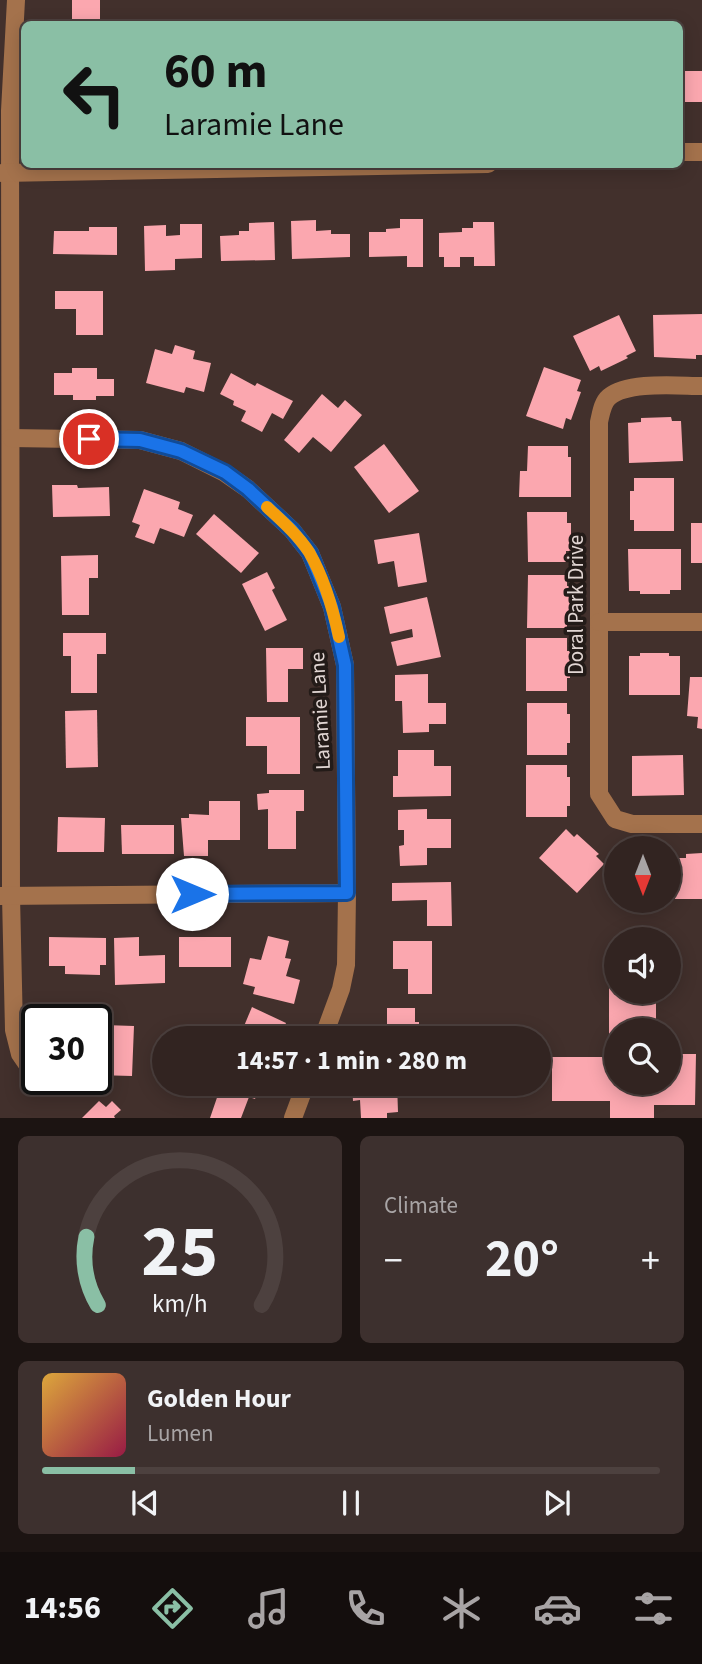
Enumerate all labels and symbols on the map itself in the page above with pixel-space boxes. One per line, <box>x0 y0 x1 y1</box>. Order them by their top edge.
pin <box>59 409 119 469</box>
street label: Doral Park Drive <box>561 535 591 675</box>
street label: Laramie Lane <box>302 651 338 771</box>
north arrow <box>604 836 681 914</box>
position arrow <box>155 857 229 931</box>
speed limit sign: 30 <box>21 1004 112 1095</box>

